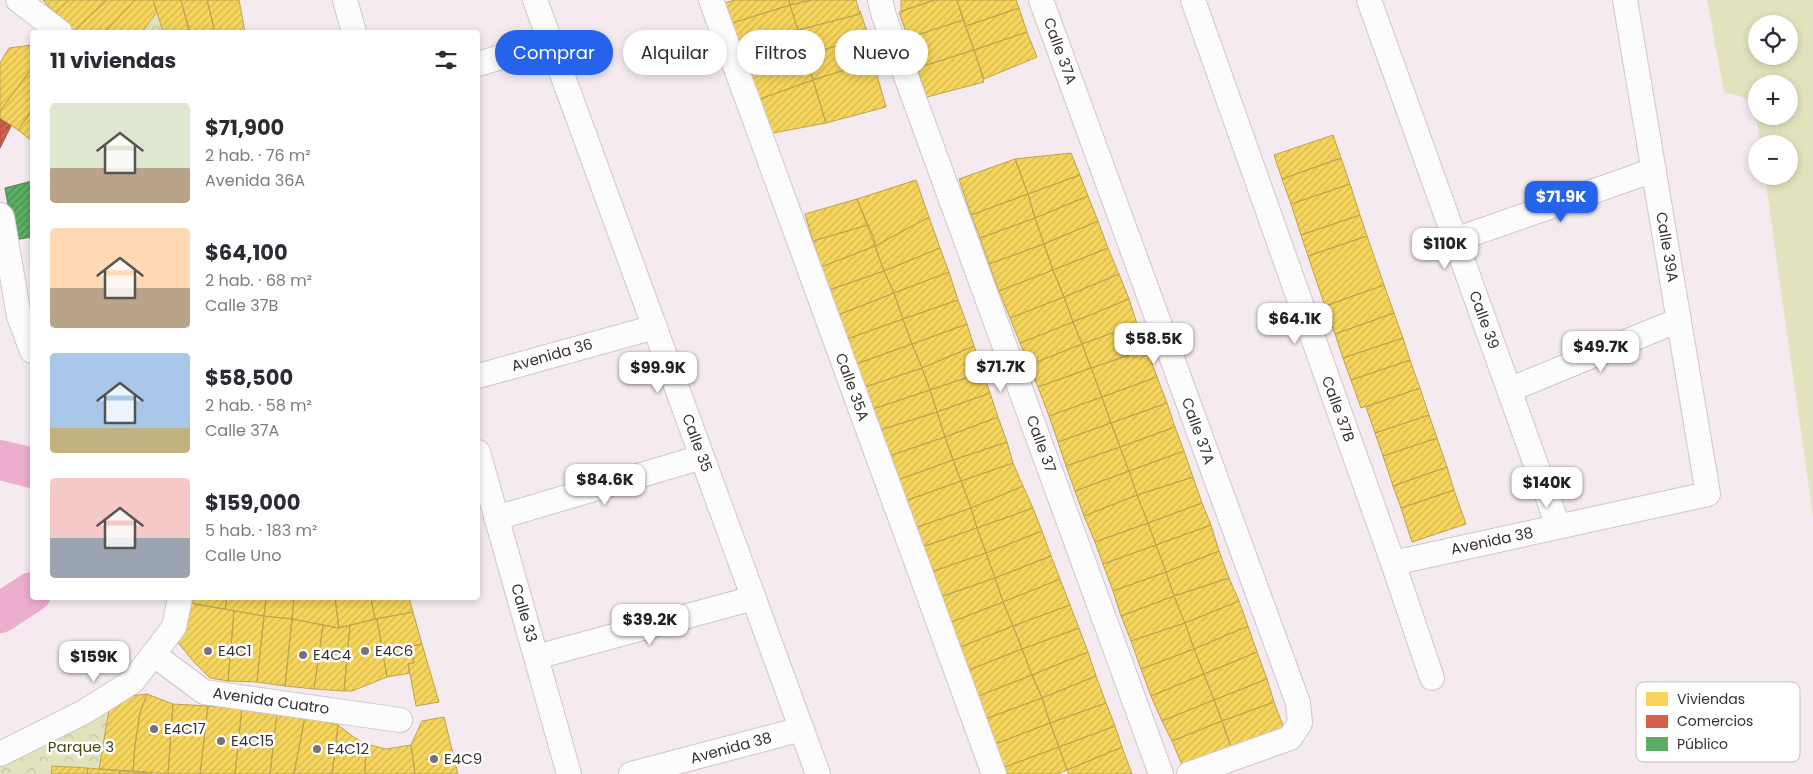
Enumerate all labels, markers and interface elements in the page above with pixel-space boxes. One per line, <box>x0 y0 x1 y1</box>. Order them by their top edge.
street label: Calle 37A <box>1039 15 1082 87</box>
map controls <box>1748 15 1798 185</box>
button: locate <box>1748 15 1798 65</box>
chip: Comprar <box>495 30 613 75</box>
chip: Alquilar <box>623 30 727 75</box>
chip: Filtros <box>737 30 825 75</box>
chip: Nuevo <box>835 30 928 75</box>
text: 11 viviendas <box>50 46 176 75</box>
icon: filters <box>432 46 460 74</box>
button: + <box>1748 75 1798 125</box>
text: $71,900 <box>205 113 284 142</box>
icon: home <box>90 123 150 183</box>
button: − <box>1748 135 1798 185</box>
text: 2 hab. · 76 m² <box>205 144 311 167</box>
text: Avenida 36A <box>205 169 305 192</box>
pin: $71.9K <box>1520 180 1602 223</box>
text: $71.9K <box>1536 185 1586 208</box>
street label: Calle 39A <box>1651 210 1684 284</box>
pin: $110K <box>1410 228 1480 270</box>
text: $110K <box>1423 232 1467 255</box>
text: $64,100 <box>205 238 288 267</box>
icon: home <box>90 248 150 308</box>
text: 2 hab. · 68 m² <box>205 269 312 292</box>
street label: Calle 39 <box>1464 288 1505 352</box>
text: Calle 37B <box>205 294 278 317</box>
pin: $64.1K <box>1254 302 1336 345</box>
text: $64.1K <box>1268 307 1322 330</box>
pin: $58.5K <box>1113 322 1195 365</box>
text: $58.5K <box>1125 327 1183 350</box>
pin: $49.7K <box>1560 330 1642 373</box>
street label: Avenida 36 <box>509 333 595 376</box>
text: $49.7K <box>1573 335 1629 358</box>
street label: Calle 35A <box>830 350 874 424</box>
pin: $71.7K <box>960 350 1042 393</box>
pin: $99.9K <box>617 352 699 394</box>
text: $71.7K <box>976 355 1026 378</box>
text: $99.9K <box>630 356 686 379</box>
text: $58,500 <box>205 363 293 392</box>
icon: home <box>90 373 150 433</box>
street label: Calle 37B <box>1317 373 1360 445</box>
text: 2 hab. · 58 m² <box>205 394 312 417</box>
street label: Calle 37A <box>1177 395 1220 467</box>
street label: Calle 35 <box>677 411 718 475</box>
street label: Calle 37 <box>1021 412 1062 475</box>
text: Calle 37A <box>205 419 279 442</box>
pin: $84.6K <box>564 464 646 506</box>
pin: $140K <box>1512 466 1582 509</box>
text: $84.6K <box>576 468 634 491</box>
text: $140K <box>1523 471 1571 494</box>
text: $159,000 <box>205 488 300 517</box>
icon: home <box>90 498 150 558</box>
text: 5 hab. · 183 m² <box>205 519 317 542</box>
street label: Avenida 38 <box>1449 522 1535 559</box>
text: Calle Uno <box>205 544 282 567</box>
street label: Calle 33 <box>506 581 543 645</box>
pin: $39.2K <box>609 604 691 646</box>
text: $39.2K <box>623 608 677 631</box>
pin: $159K <box>59 640 129 683</box>
place label: E4C1 <box>218 640 252 661</box>
place label: E4C6 <box>375 640 413 661</box>
place label: E4C4 <box>313 644 351 665</box>
text: $159K <box>70 645 118 668</box>
marker: E4C1 <box>202 645 214 657</box>
marker: E4C6 <box>359 645 371 657</box>
marker: E4C4 <box>297 649 309 661</box>
street label: Avenida Cuatro <box>211 682 331 719</box>
legend <box>1636 682 1800 762</box>
text: Viviendas <box>1677 689 1745 709</box>
text: Comercios <box>1677 711 1753 731</box>
place label: E4C17 <box>164 718 206 739</box>
marker: E4C17 <box>148 723 160 735</box>
street label: Avenida 38 <box>688 727 774 768</box>
place label: E4C15 <box>231 730 274 751</box>
text: Público <box>1677 734 1728 754</box>
marker: E4C15 <box>215 735 227 747</box>
park label: Parque 3 <box>48 736 114 757</box>
place label: E4C12 <box>327 738 369 759</box>
marker: E4C12 <box>311 743 323 755</box>
place label: E4C9 <box>444 748 482 769</box>
marker: E4C9 <box>428 753 440 765</box>

